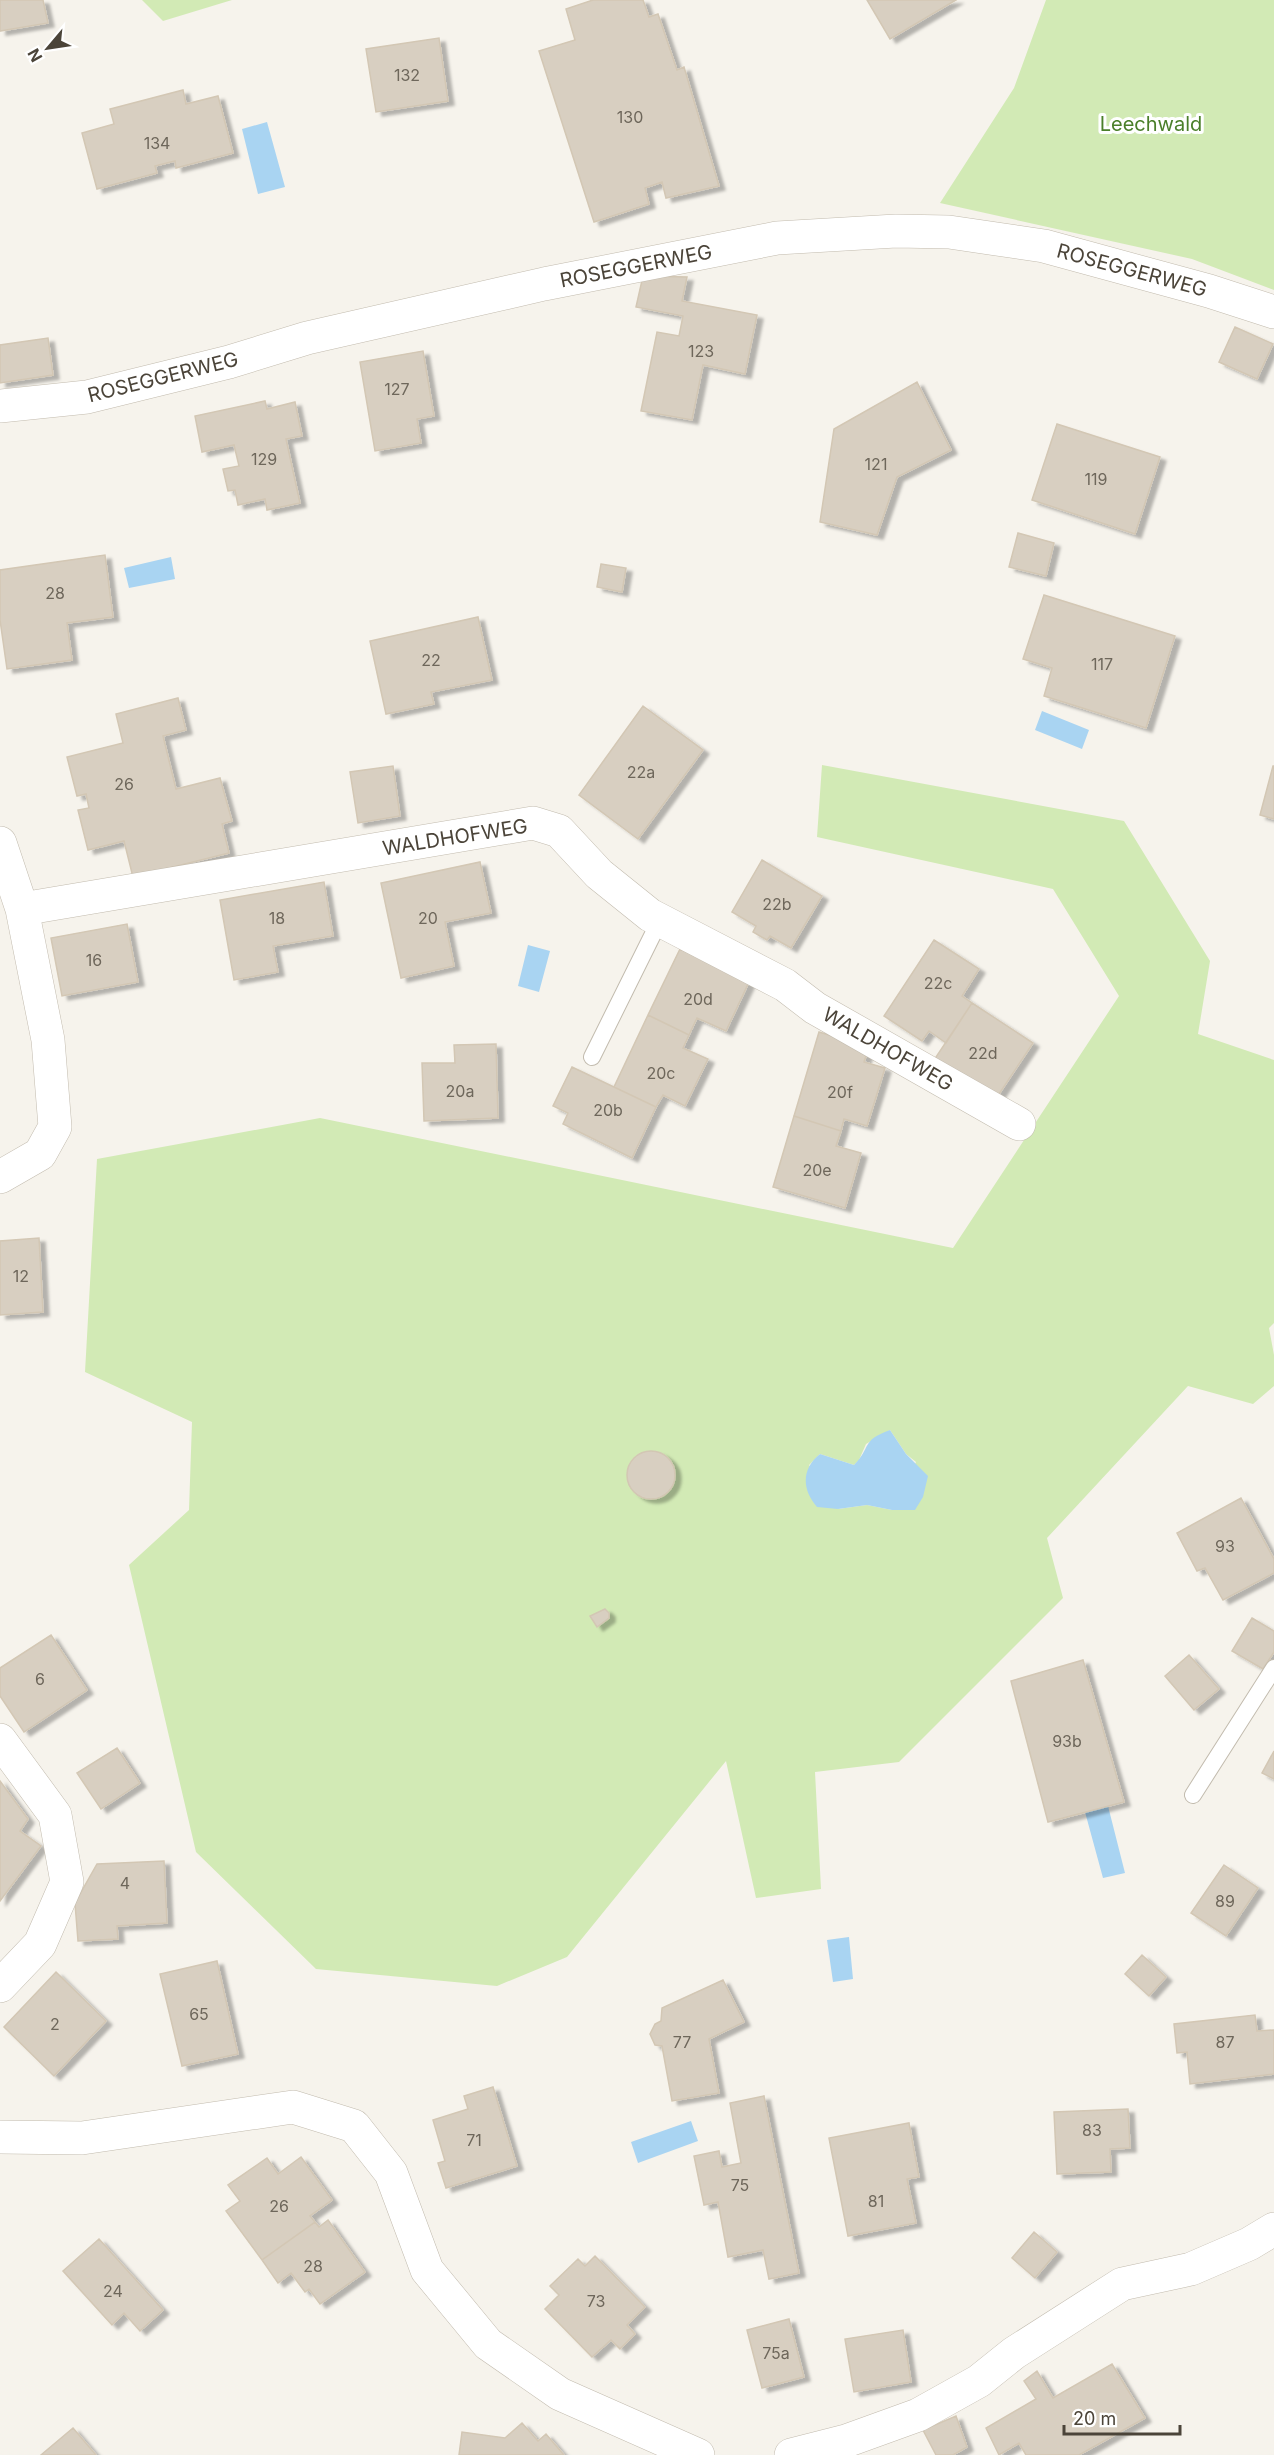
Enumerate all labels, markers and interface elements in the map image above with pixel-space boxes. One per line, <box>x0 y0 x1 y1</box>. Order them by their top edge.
north arrow <box>18 18 78 78</box>
text: N <box>23 45 47 65</box>
house number: 132 <box>394 65 420 85</box>
house number: 130 <box>617 107 643 127</box>
park label: Leechwald <box>1100 112 1202 136</box>
house number: 134 <box>144 133 170 153</box>
street label: ROSEGGERWEG <box>1054 238 1210 302</box>
street label: ROSEGGERWEG <box>558 239 714 293</box>
house number: 123 <box>688 341 714 361</box>
street label: ROSEGGERWEG <box>85 347 241 407</box>
house number: 127 <box>384 379 410 399</box>
house number: 129 <box>251 449 277 469</box>
house number: 121 <box>865 454 887 474</box>
house number: 119 <box>1085 469 1107 489</box>
house number: 28 <box>45 583 65 603</box>
house number: 22 <box>421 650 441 670</box>
house number: 117 <box>1091 654 1113 674</box>
house number: 22a <box>627 762 655 782</box>
house number: 26 <box>114 774 134 794</box>
street label: WALDHOFWEG <box>381 814 529 860</box>
house number: 22b <box>762 894 792 914</box>
house number: 18 <box>269 908 285 928</box>
house number: 20 <box>418 908 438 928</box>
house number: 16 <box>86 950 102 970</box>
house number: 22c <box>924 973 952 993</box>
house number: 20d <box>683 989 713 1009</box>
street label: WALDHOFWEG <box>818 1002 958 1096</box>
house number: 22d <box>968 1043 998 1063</box>
house number: 20c <box>647 1063 676 1083</box>
house number: 20a <box>446 1081 474 1101</box>
house number: 20f <box>827 1082 853 1102</box>
house number: 20b <box>593 1100 623 1120</box>
house number: 20e <box>802 1160 832 1180</box>
house number: 12 <box>13 1266 29 1286</box>
house number: 93 <box>1215 1536 1235 1556</box>
house number: 6 <box>35 1669 45 1689</box>
house number: 93b <box>1052 1731 1082 1751</box>
house number: 4 <box>120 1873 130 1893</box>
house number: 89 <box>1215 1891 1235 1911</box>
house number: 65 <box>189 2004 209 2024</box>
house number: 2 <box>50 2014 60 2034</box>
house number: 77 <box>673 2032 691 2052</box>
house number: 87 <box>1216 2032 1234 2052</box>
house number: 83 <box>1082 2120 1102 2140</box>
house number: 71 <box>466 2130 482 2150</box>
house number: 75 <box>731 2175 749 2195</box>
house number: 81 <box>868 2191 884 2211</box>
house number: 26 <box>269 2196 289 2216</box>
house number: 28 <box>303 2256 323 2276</box>
house number: 24 <box>103 2281 123 2301</box>
house number: 73 <box>587 2291 605 2311</box>
house number: 75a <box>762 2343 790 2363</box>
scale bar <box>1064 2398 1180 2436</box>
text: 20 m <box>1073 2408 1116 2429</box>

